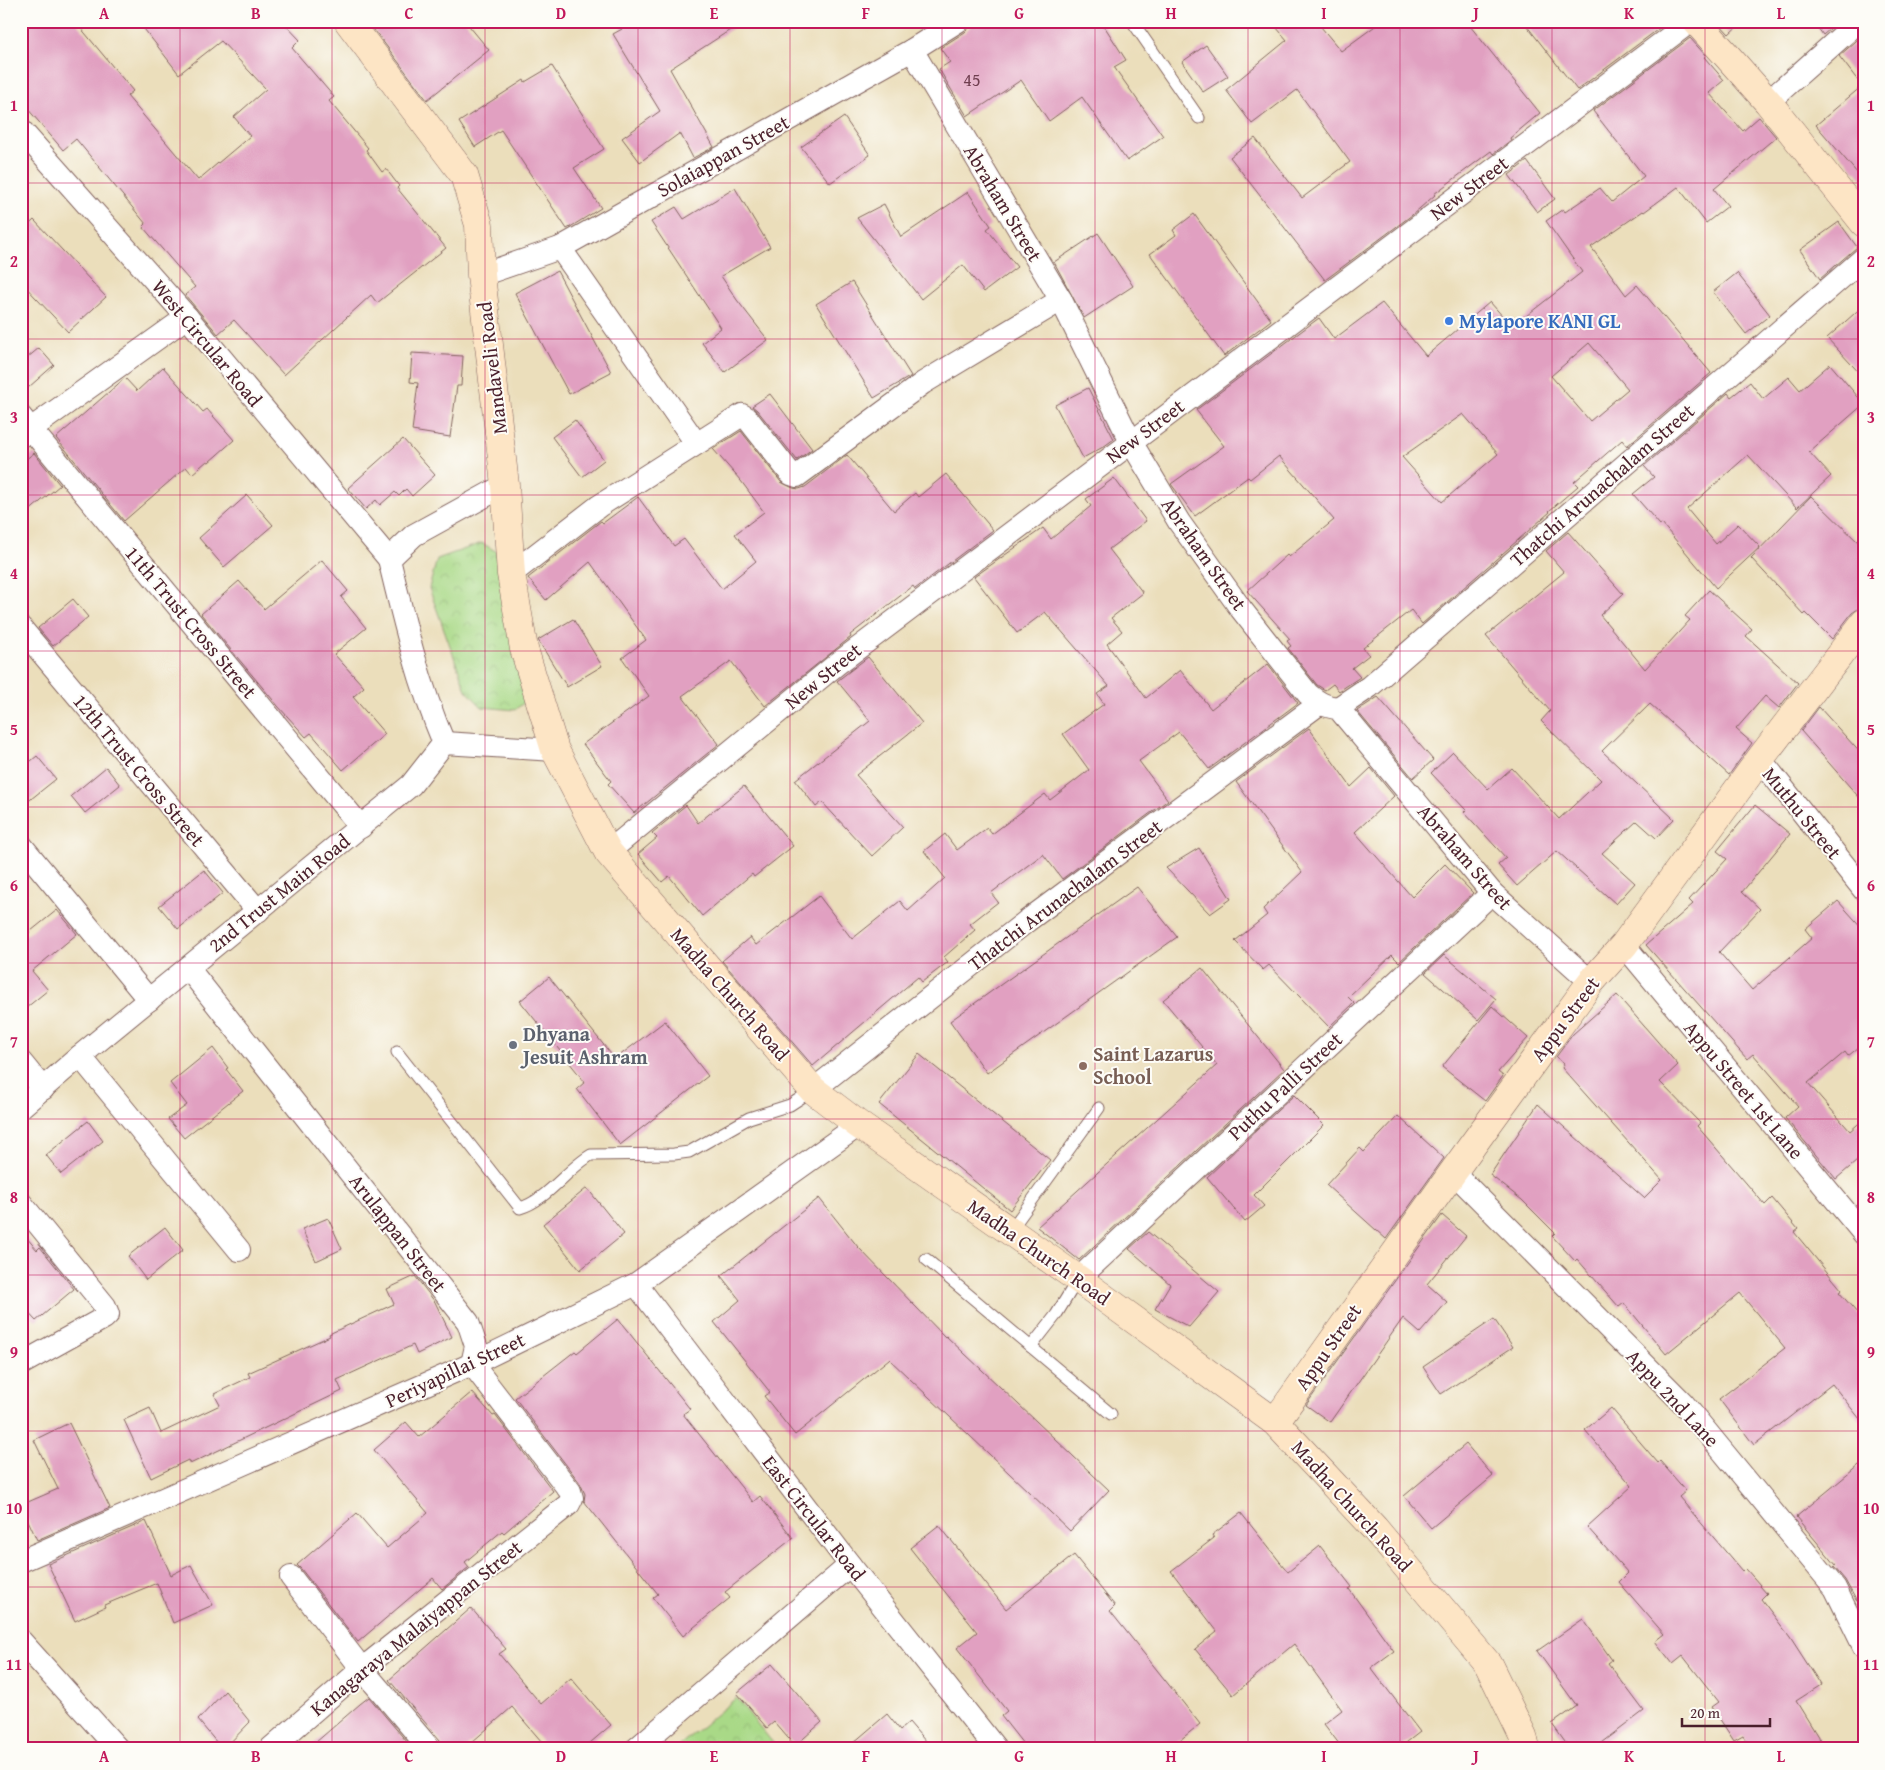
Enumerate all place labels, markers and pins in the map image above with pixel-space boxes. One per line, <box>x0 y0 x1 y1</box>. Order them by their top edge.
place label: Mylapore KANI GL <box>1459 306 1621 335</box>
marker: Mylapore KANI GL <box>1443 315 1455 327</box>
place label: Dhyana Jesuit Ashram <box>520 1019 648 1071</box>
marker: Dhyana Jesuit Ashram <box>507 1039 519 1051</box>
place label: Saint Lazarus School <box>1093 1039 1213 1091</box>
marker: Saint Lazarus School <box>1077 1060 1089 1072</box>

